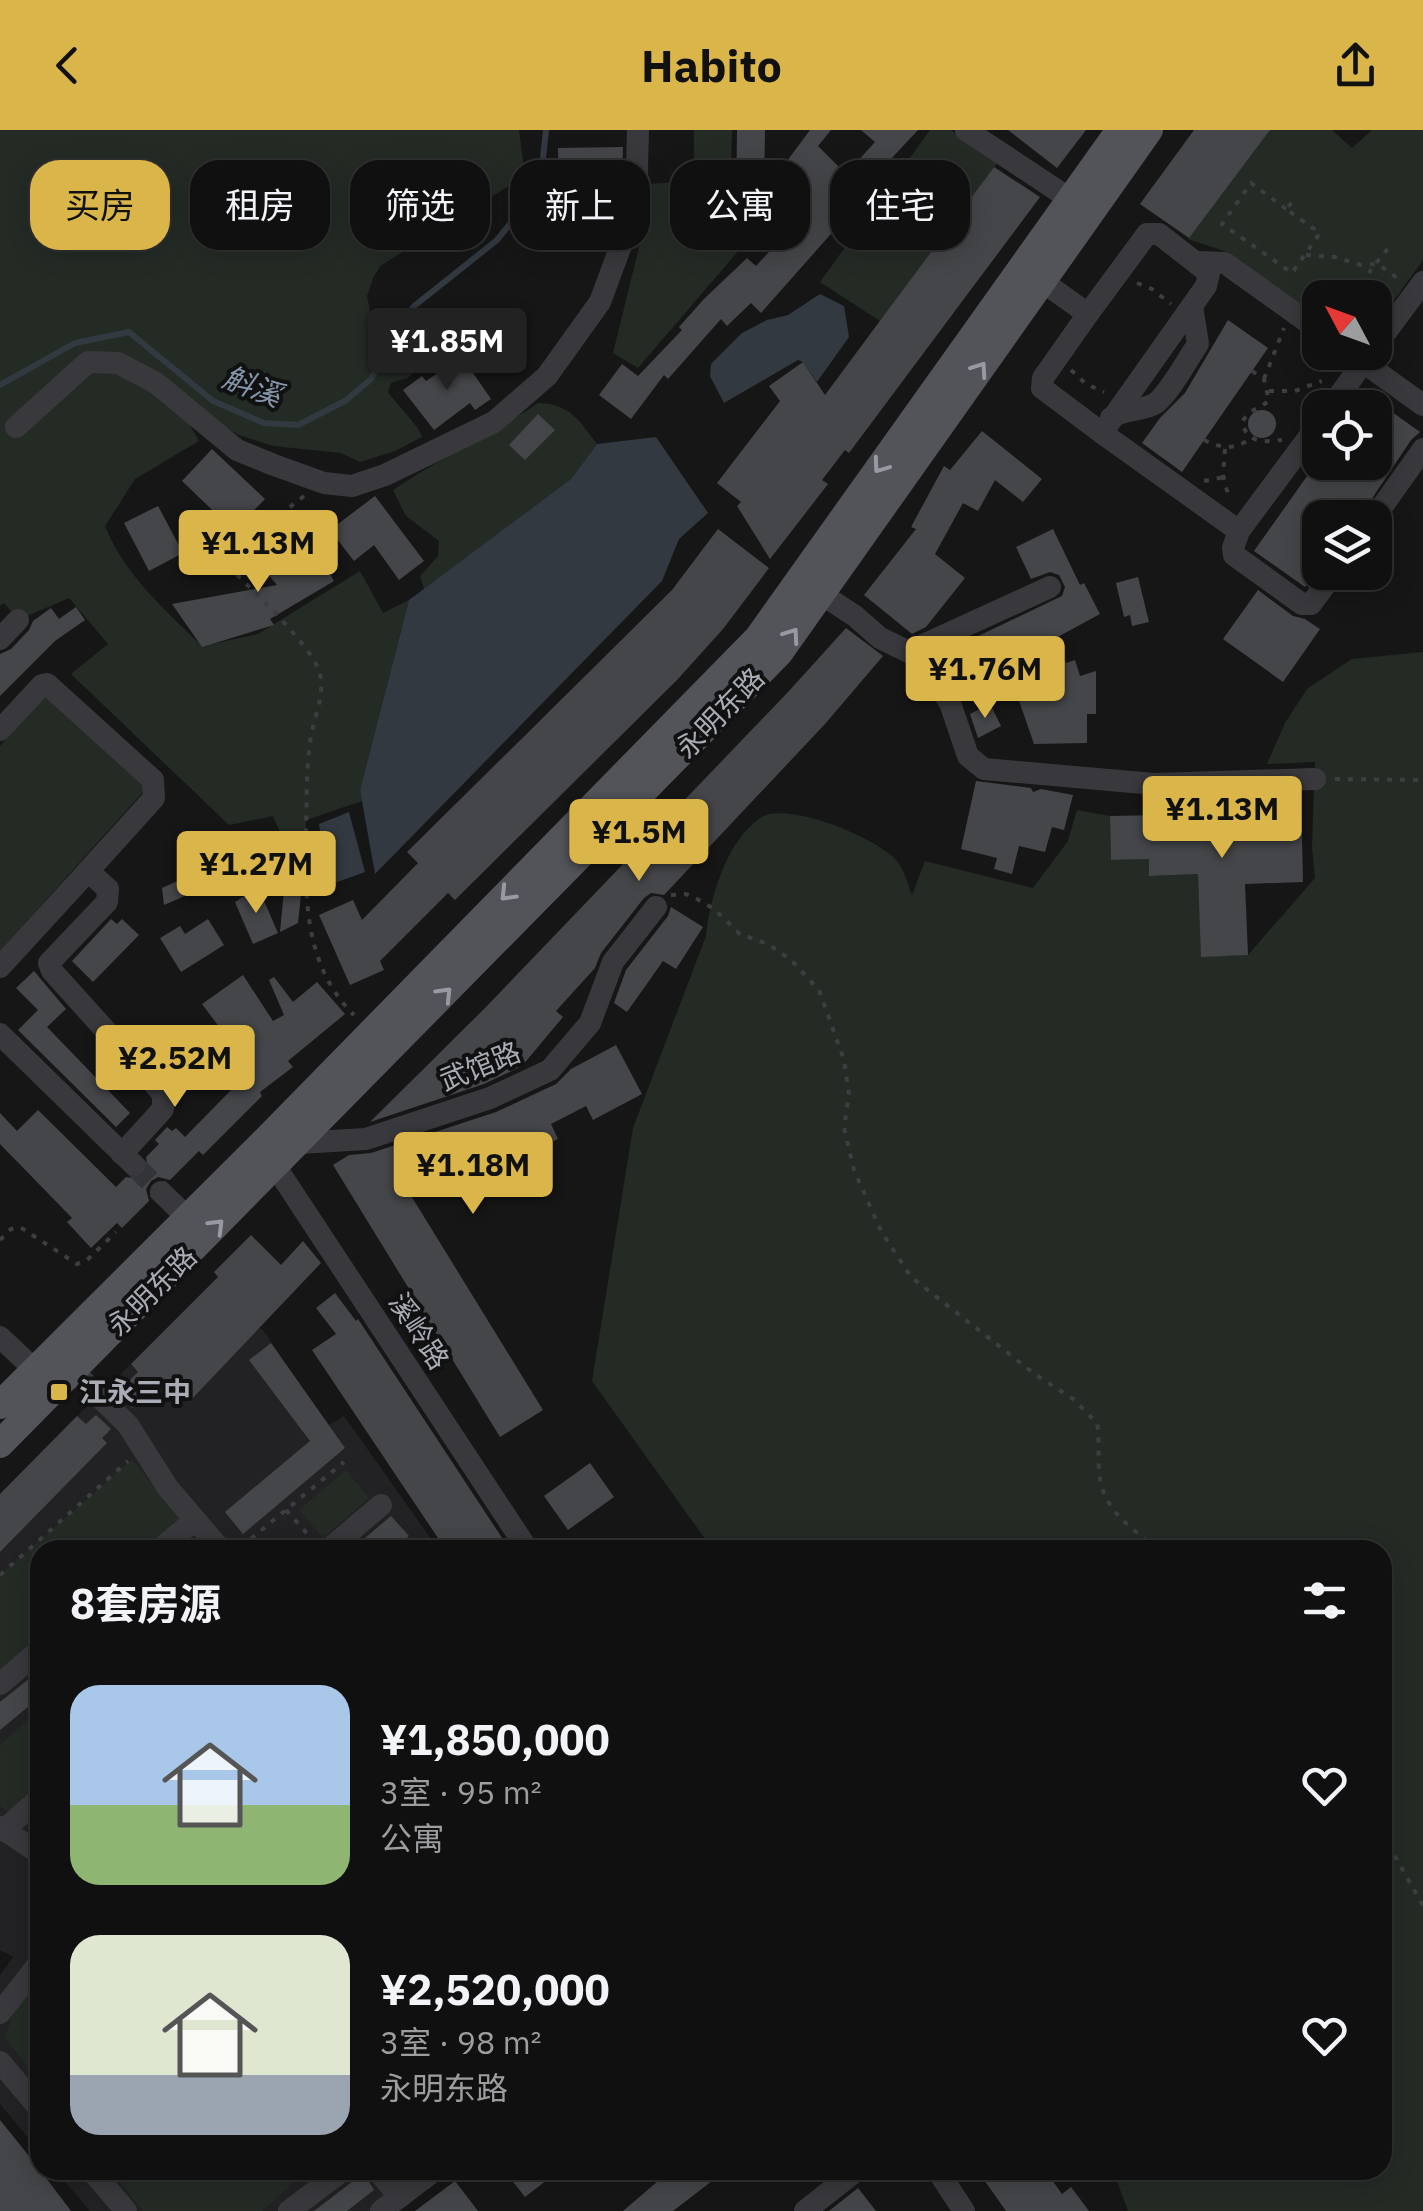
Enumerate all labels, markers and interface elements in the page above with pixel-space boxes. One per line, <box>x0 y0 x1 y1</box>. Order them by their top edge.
text: Habito <box>641 36 782 94</box>
icon: back <box>40 38 95 93</box>
icon: share <box>1328 38 1383 93</box>
chip: 买房 <box>30 160 170 250</box>
chip: 租房 <box>190 160 330 250</box>
chip: 筛选 <box>350 160 490 250</box>
chip: 新上 <box>510 160 650 250</box>
chip: 公寓 <box>670 160 810 250</box>
chip: 住宅 <box>830 160 970 250</box>
north arrow <box>1302 280 1392 370</box>
map controls <box>1302 280 1392 590</box>
pin: ¥1.85M <box>366 308 528 393</box>
text: ¥1.85M <box>390 319 504 361</box>
water label: 斛溪 <box>218 357 290 416</box>
one-way arrow <box>968 362 986 381</box>
button: locate <box>1302 390 1392 480</box>
one-way arrow <box>874 455 892 473</box>
button: layers <box>1302 500 1392 590</box>
pin: ¥1.13M <box>177 510 339 595</box>
text: ¥1.13M <box>201 521 315 563</box>
one-way arrow <box>780 627 798 646</box>
pin: ¥1.76M <box>904 636 1066 721</box>
text: ¥1.76M <box>928 647 1042 689</box>
street label: 永明东路 <box>667 660 772 766</box>
pin: ¥1.13M <box>1141 776 1303 861</box>
text: ¥1.13M <box>1165 787 1279 829</box>
pin: ¥1.5M <box>569 799 709 884</box>
text: ¥1.5M <box>591 810 687 852</box>
pin: ¥1.27M <box>175 831 337 916</box>
text: ¥1.27M <box>199 842 313 884</box>
one-way arrow <box>500 883 518 901</box>
one-way arrow <box>433 988 451 1006</box>
pin: ¥2.52M <box>94 1025 256 1110</box>
street label: 武馆路 <box>434 1033 526 1098</box>
text: ¥2.52M <box>118 1036 232 1078</box>
pin: ¥1.18M <box>392 1132 554 1217</box>
text: ¥1.18M <box>416 1143 530 1185</box>
one-way arrow <box>205 1219 223 1237</box>
street label: 永明东路 <box>99 1238 204 1343</box>
street label: 溪岭路 <box>381 1285 458 1376</box>
place label: 江永三中 <box>79 1373 191 1410</box>
marker: 江永三中 <box>48 1381 70 1403</box>
icon: filters <box>1297 1573 1352 1628</box>
text: 8套房源 <box>70 1576 221 1631</box>
text: ¥1,850,000 <box>380 1712 610 1767</box>
icon: home <box>150 1725 270 1845</box>
icon: heart <box>1297 1758 1352 1813</box>
text: 3室 · 95 m² <box>380 1771 542 1813</box>
text: 公寓 <box>380 1817 444 1859</box>
text: ¥2,520,000 <box>380 1962 610 2017</box>
icon: home <box>150 1975 270 2095</box>
icon: heart <box>1297 2008 1352 2063</box>
text: 3室 · 98 m² <box>380 2021 542 2063</box>
text: 永明东路 <box>380 2067 508 2109</box>

